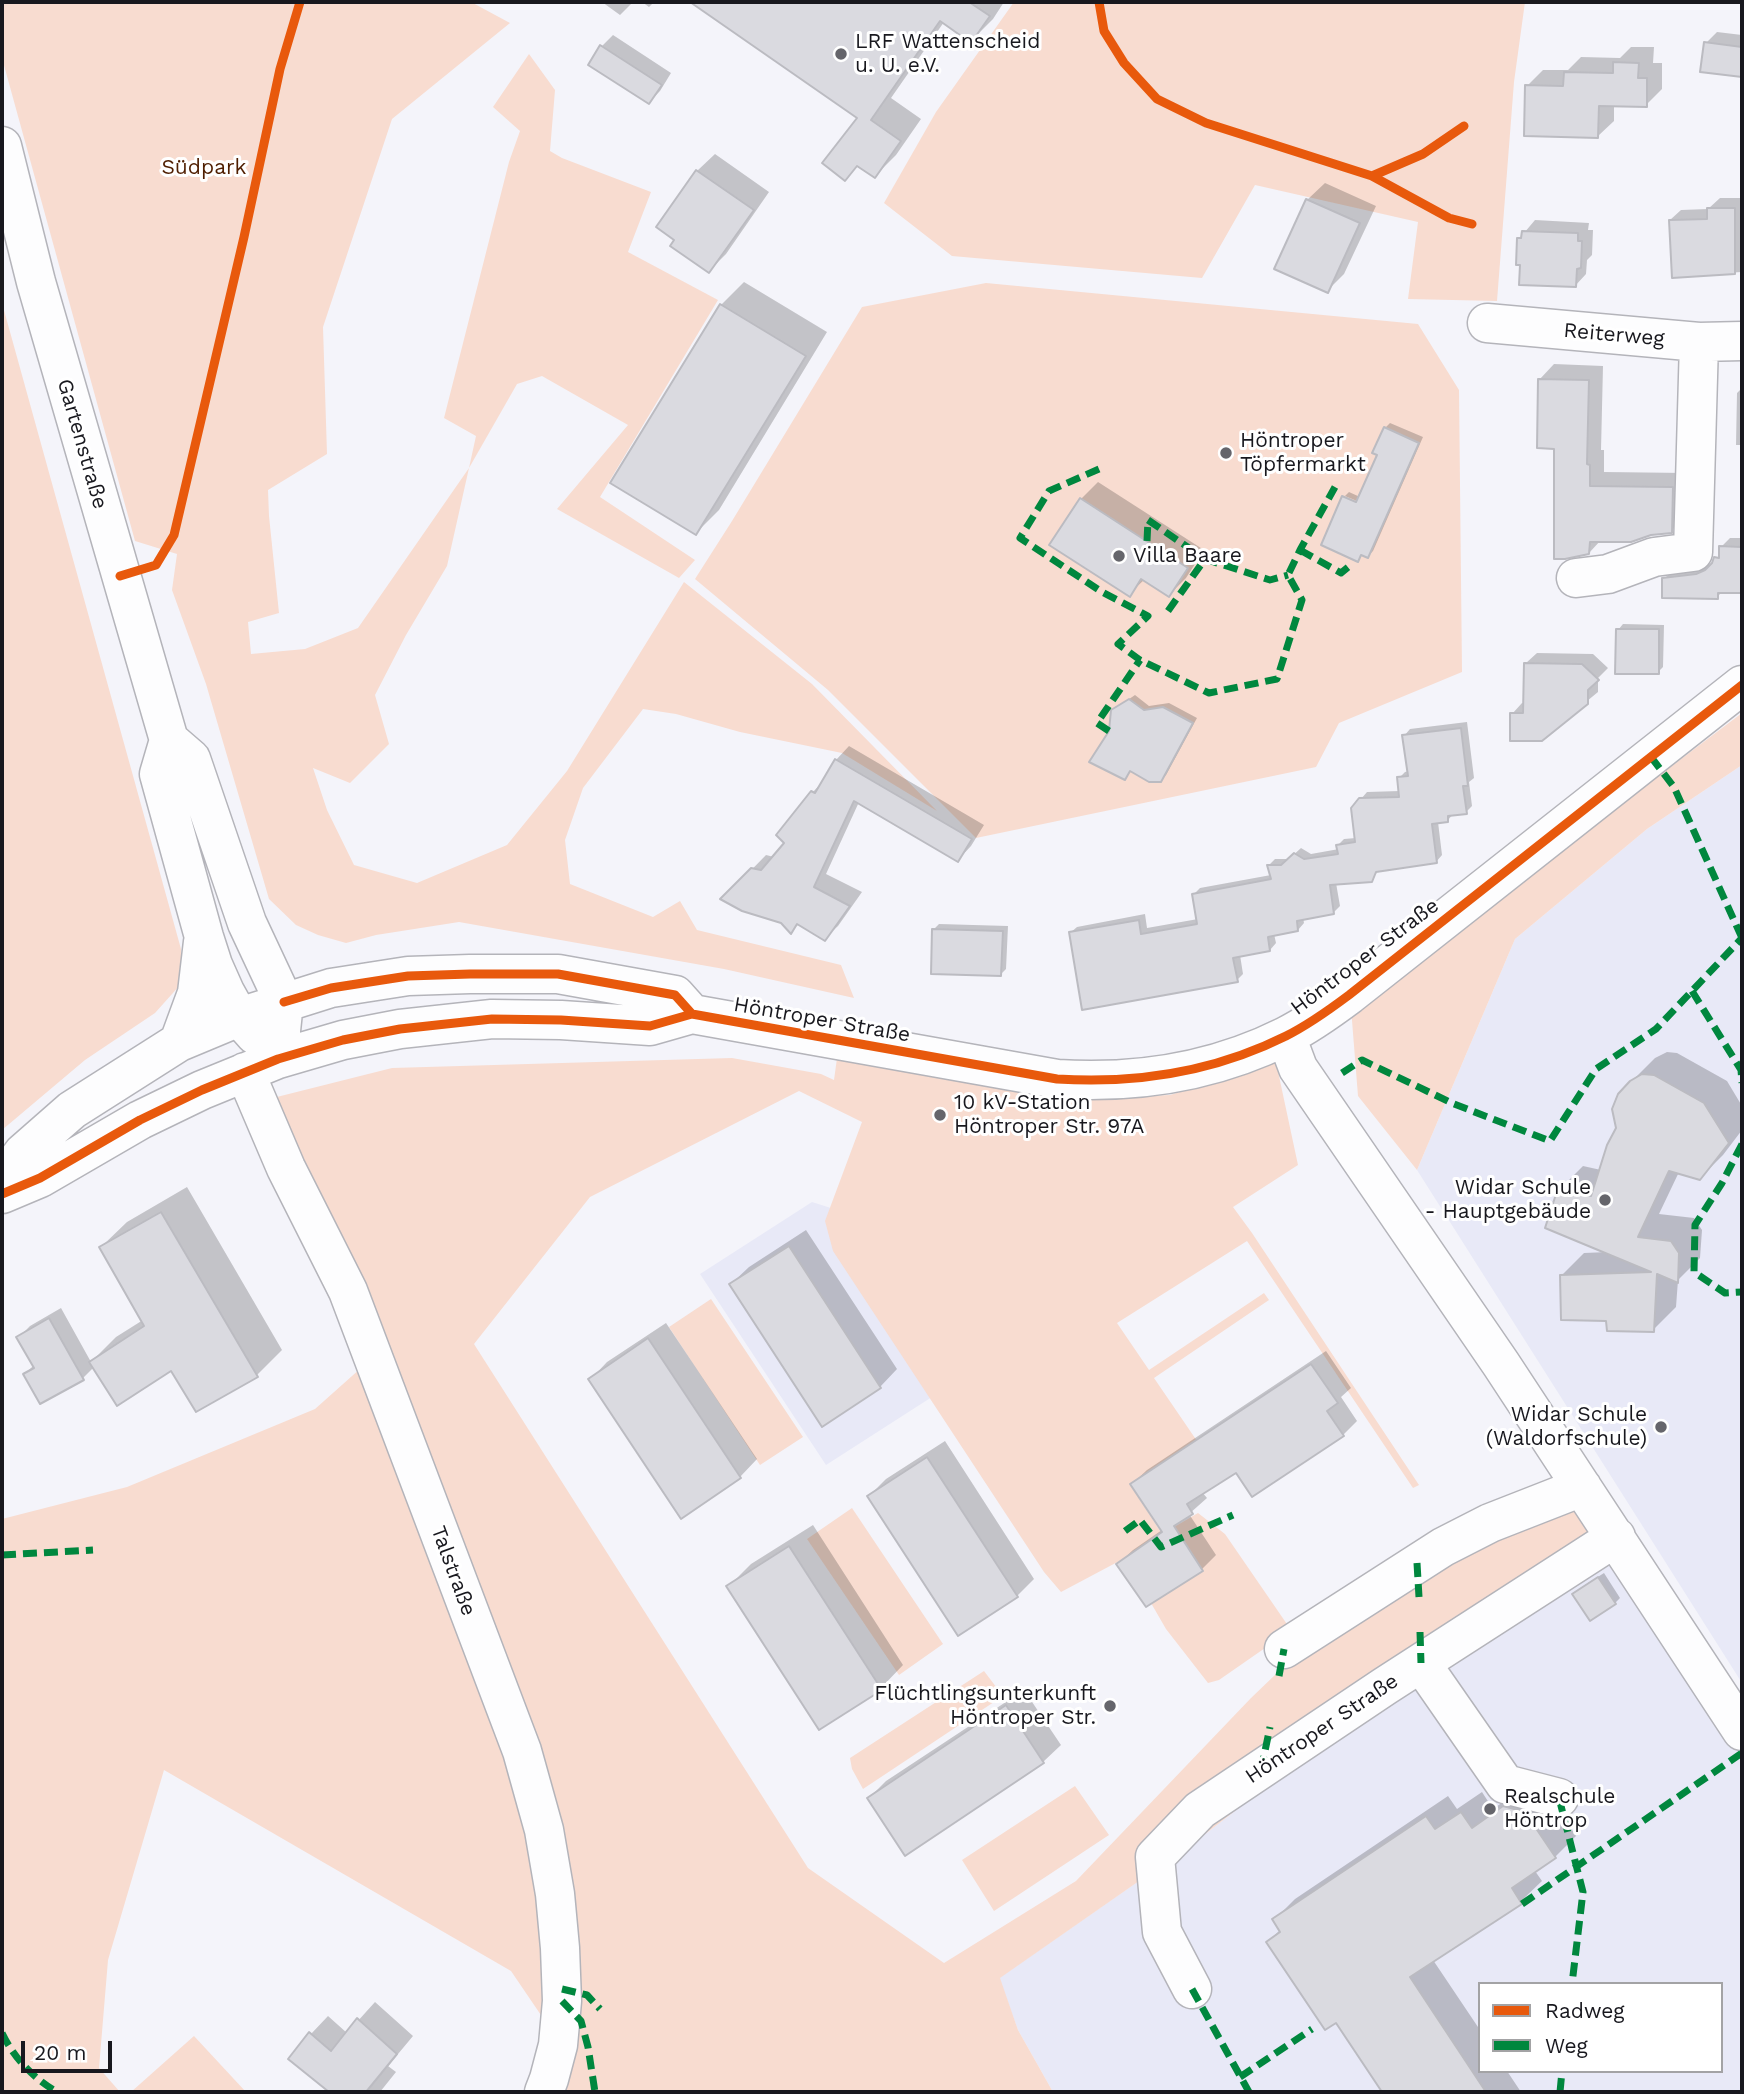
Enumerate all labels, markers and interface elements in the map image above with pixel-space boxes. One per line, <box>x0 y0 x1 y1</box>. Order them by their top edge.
place label: LRF Wattenscheid u. U. e.V. <box>855 29 1040 79</box>
marker: LRF Wattenscheid u. U. e.V. <box>833 46 849 62</box>
park label: Südpark <box>161 155 247 181</box>
street label: Reiterweg <box>1562 318 1666 352</box>
street label: Gartenstraße <box>51 376 113 512</box>
place label: Höntroper Töpfermarkt <box>1240 428 1366 478</box>
marker: Höntroper Töpfermarkt <box>1218 445 1234 461</box>
place label: Villa Baare <box>1133 543 1242 569</box>
marker: Villa Baare <box>1111 548 1127 564</box>
street label: Höntroper Straße <box>1286 893 1444 1021</box>
street label: Höntroper Straße <box>732 992 912 1048</box>
place label: 10 kV-Station Höntroper Str. 97A <box>954 1090 1144 1140</box>
marker: 10 kV-Station Höntroper Str. 97A <box>932 1107 948 1123</box>
place label: Widar Schule - Hauptgebäude <box>1425 1175 1591 1225</box>
marker: Widar Schule - Hauptgebäude <box>1597 1192 1613 1208</box>
place label: Widar Schule (Waldorfschule) <box>1486 1402 1647 1452</box>
marker: Widar Schule (Waldorfschule) <box>1653 1419 1669 1435</box>
street label: Talstraße <box>425 1523 481 1619</box>
street label: Höntroper Straße <box>1241 1669 1403 1789</box>
place label: Flüchtlingsunterkunft Höntroper Str. <box>874 1681 1096 1731</box>
marker: Flüchtlingsunterkunft Höntroper Str. <box>1102 1698 1118 1714</box>
place label: Realschule Höntrop <box>1504 1784 1615 1834</box>
marker: Realschule Höntrop <box>1482 1801 1498 1817</box>
legend <box>1478 1982 1723 2073</box>
text: Radweg <box>1545 1998 1625 2023</box>
scale bar <box>24 2028 116 2072</box>
text: Weg <box>1545 2033 1588 2058</box>
text: 20 m <box>34 2040 86 2065</box>

